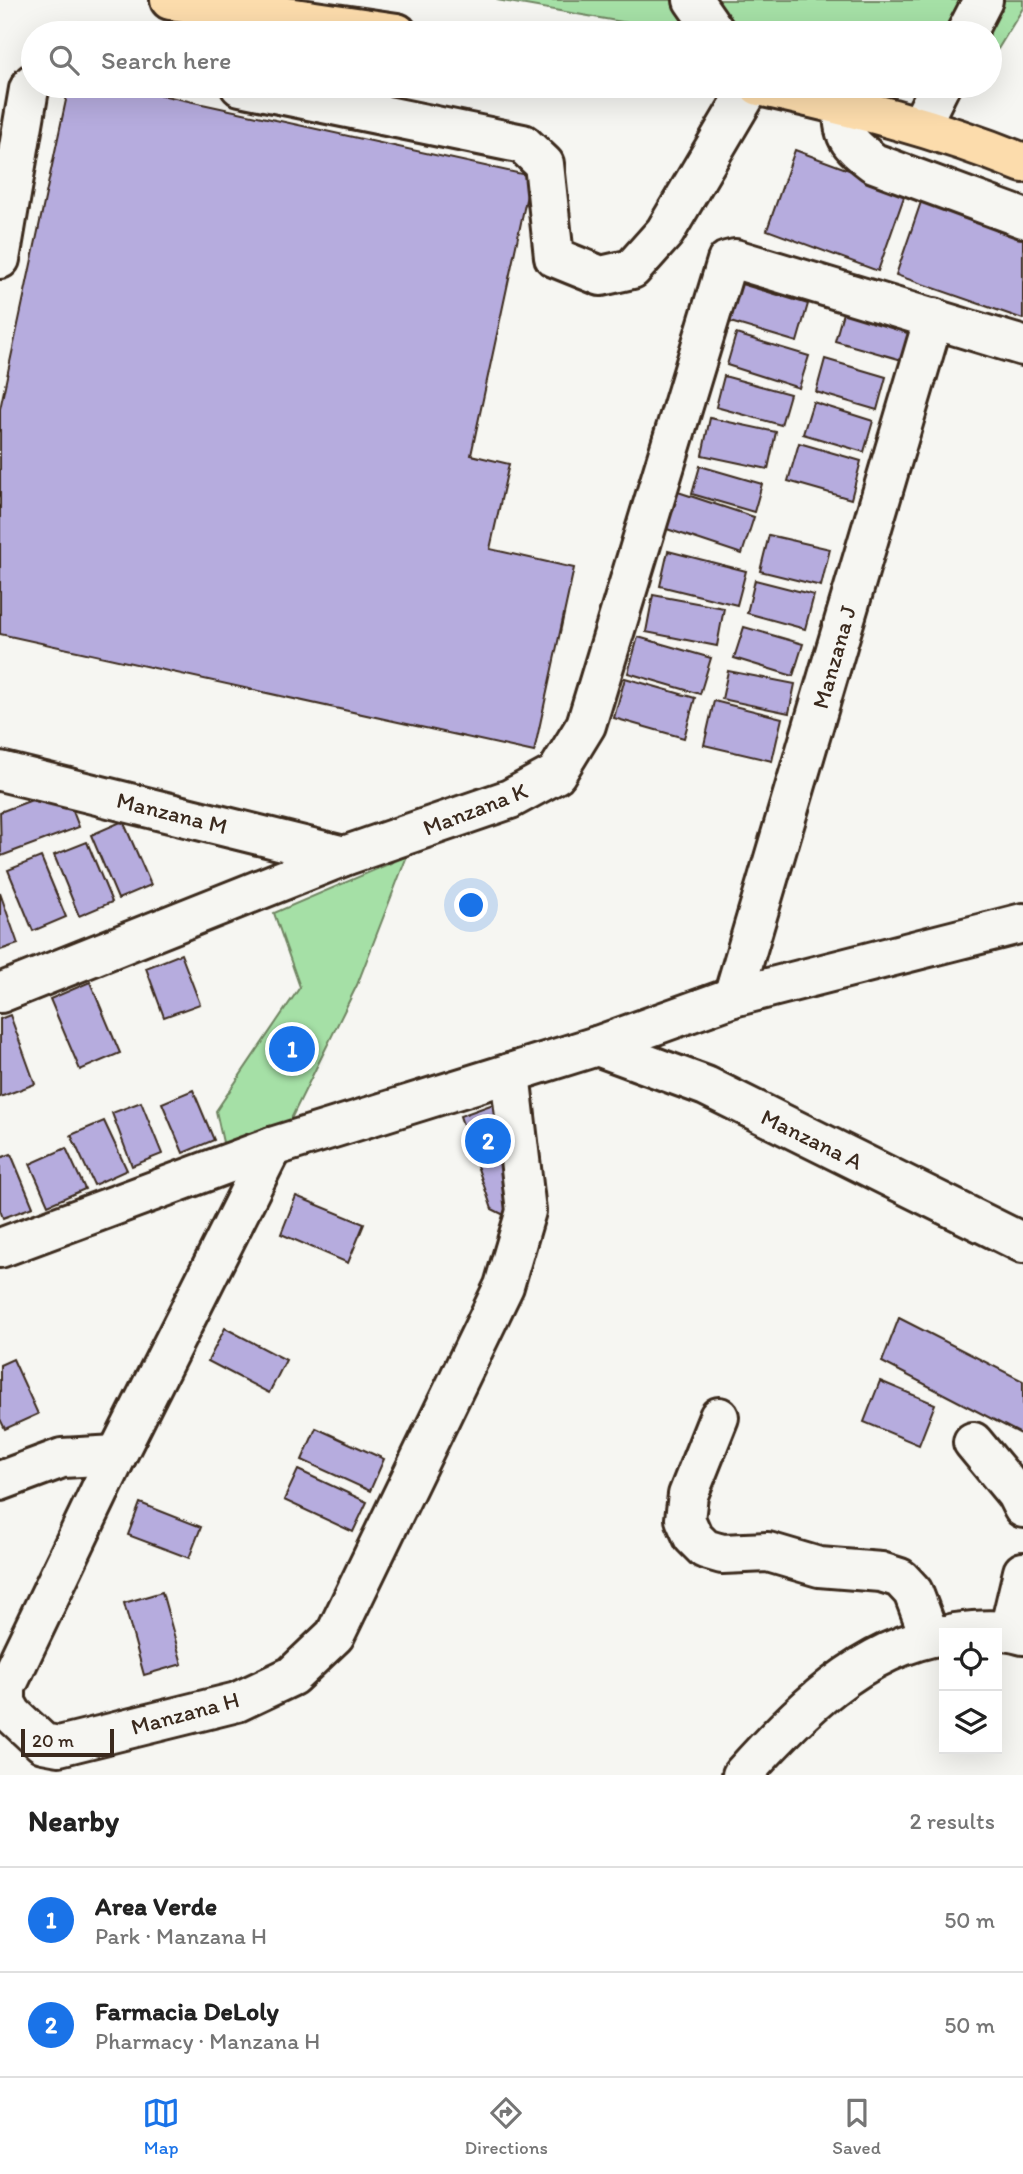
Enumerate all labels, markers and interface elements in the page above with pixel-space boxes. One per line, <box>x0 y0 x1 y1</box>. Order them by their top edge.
search box <box>21 21 1002 98</box>
icon: search <box>45 41 83 79</box>
text: Search here <box>101 44 231 76</box>
street label: Manzana J <box>806 602 862 712</box>
street label: Manzana K <box>419 776 532 842</box>
street label: Manzana M <box>114 786 230 840</box>
your location <box>454 888 488 922</box>
pin: 1 <box>269 1023 315 1075</box>
street label: Manzana A <box>757 1102 868 1176</box>
pin: 2 <box>465 1115 511 1167</box>
map controls <box>939 1628 1002 1754</box>
button: locate <box>939 1628 1002 1691</box>
street label: Manzana H <box>128 1685 242 1741</box>
button: layers <box>939 1691 1002 1754</box>
scale bar <box>21 1726 114 1758</box>
text: 20 m <box>32 1729 74 1752</box>
text: Nearby <box>28 1802 119 1839</box>
text: 2 results <box>909 1807 995 1835</box>
text: Area Verde <box>95 1890 217 1922</box>
text: 1 <box>46 1906 56 1934</box>
text: 50 m <box>944 1906 995 1934</box>
text: Park · Manzana H <box>95 1922 267 1950</box>
text: Farmacia DeLoly <box>95 1995 279 2027</box>
text: 2 <box>45 2011 57 2039</box>
text: 50 m <box>944 2011 995 2039</box>
text: Pharmacy · Manzana H <box>95 2027 320 2055</box>
tab: Map <box>142 2094 180 2159</box>
tab: Directions <box>464 2094 548 2159</box>
tab: Saved <box>832 2094 881 2159</box>

